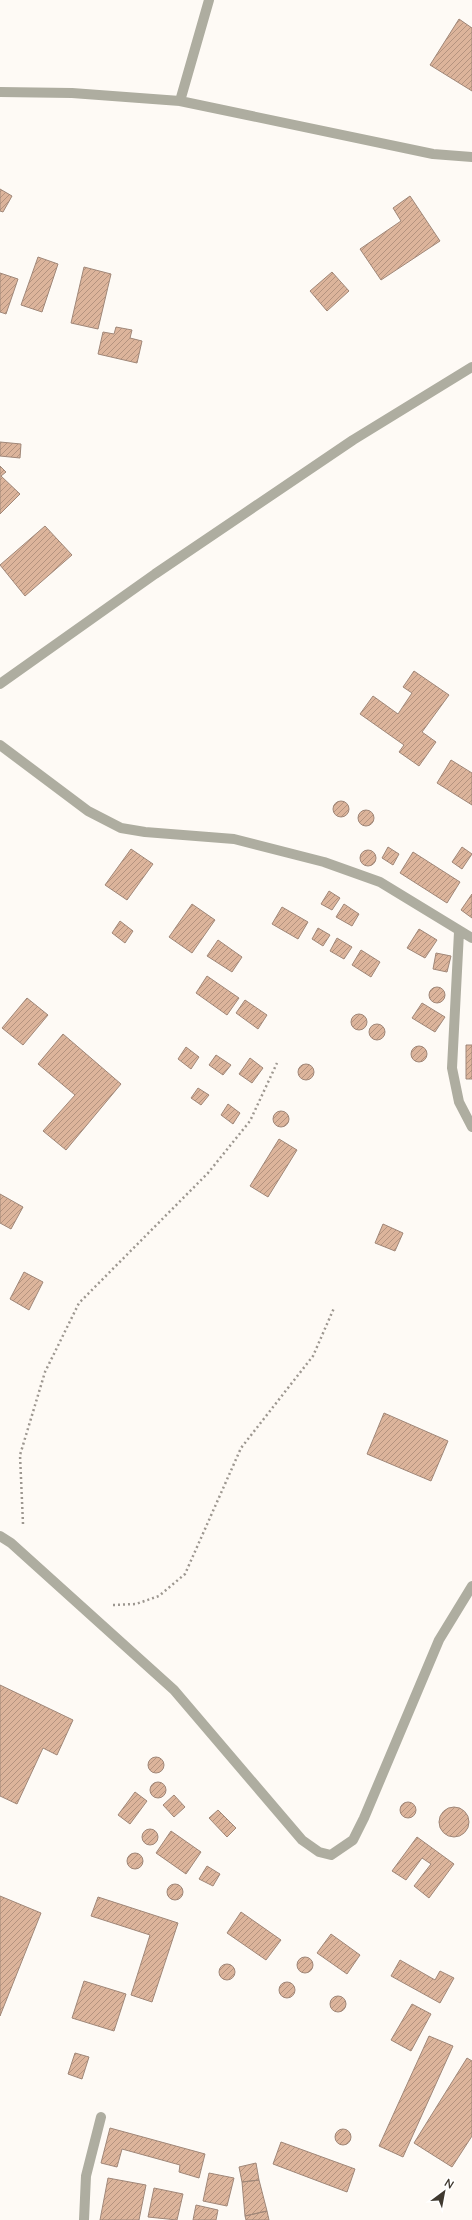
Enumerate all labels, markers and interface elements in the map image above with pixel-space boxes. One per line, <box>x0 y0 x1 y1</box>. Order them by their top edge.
north arrow <box>424 2172 464 2212</box>
text: N <box>443 2175 457 2191</box>

